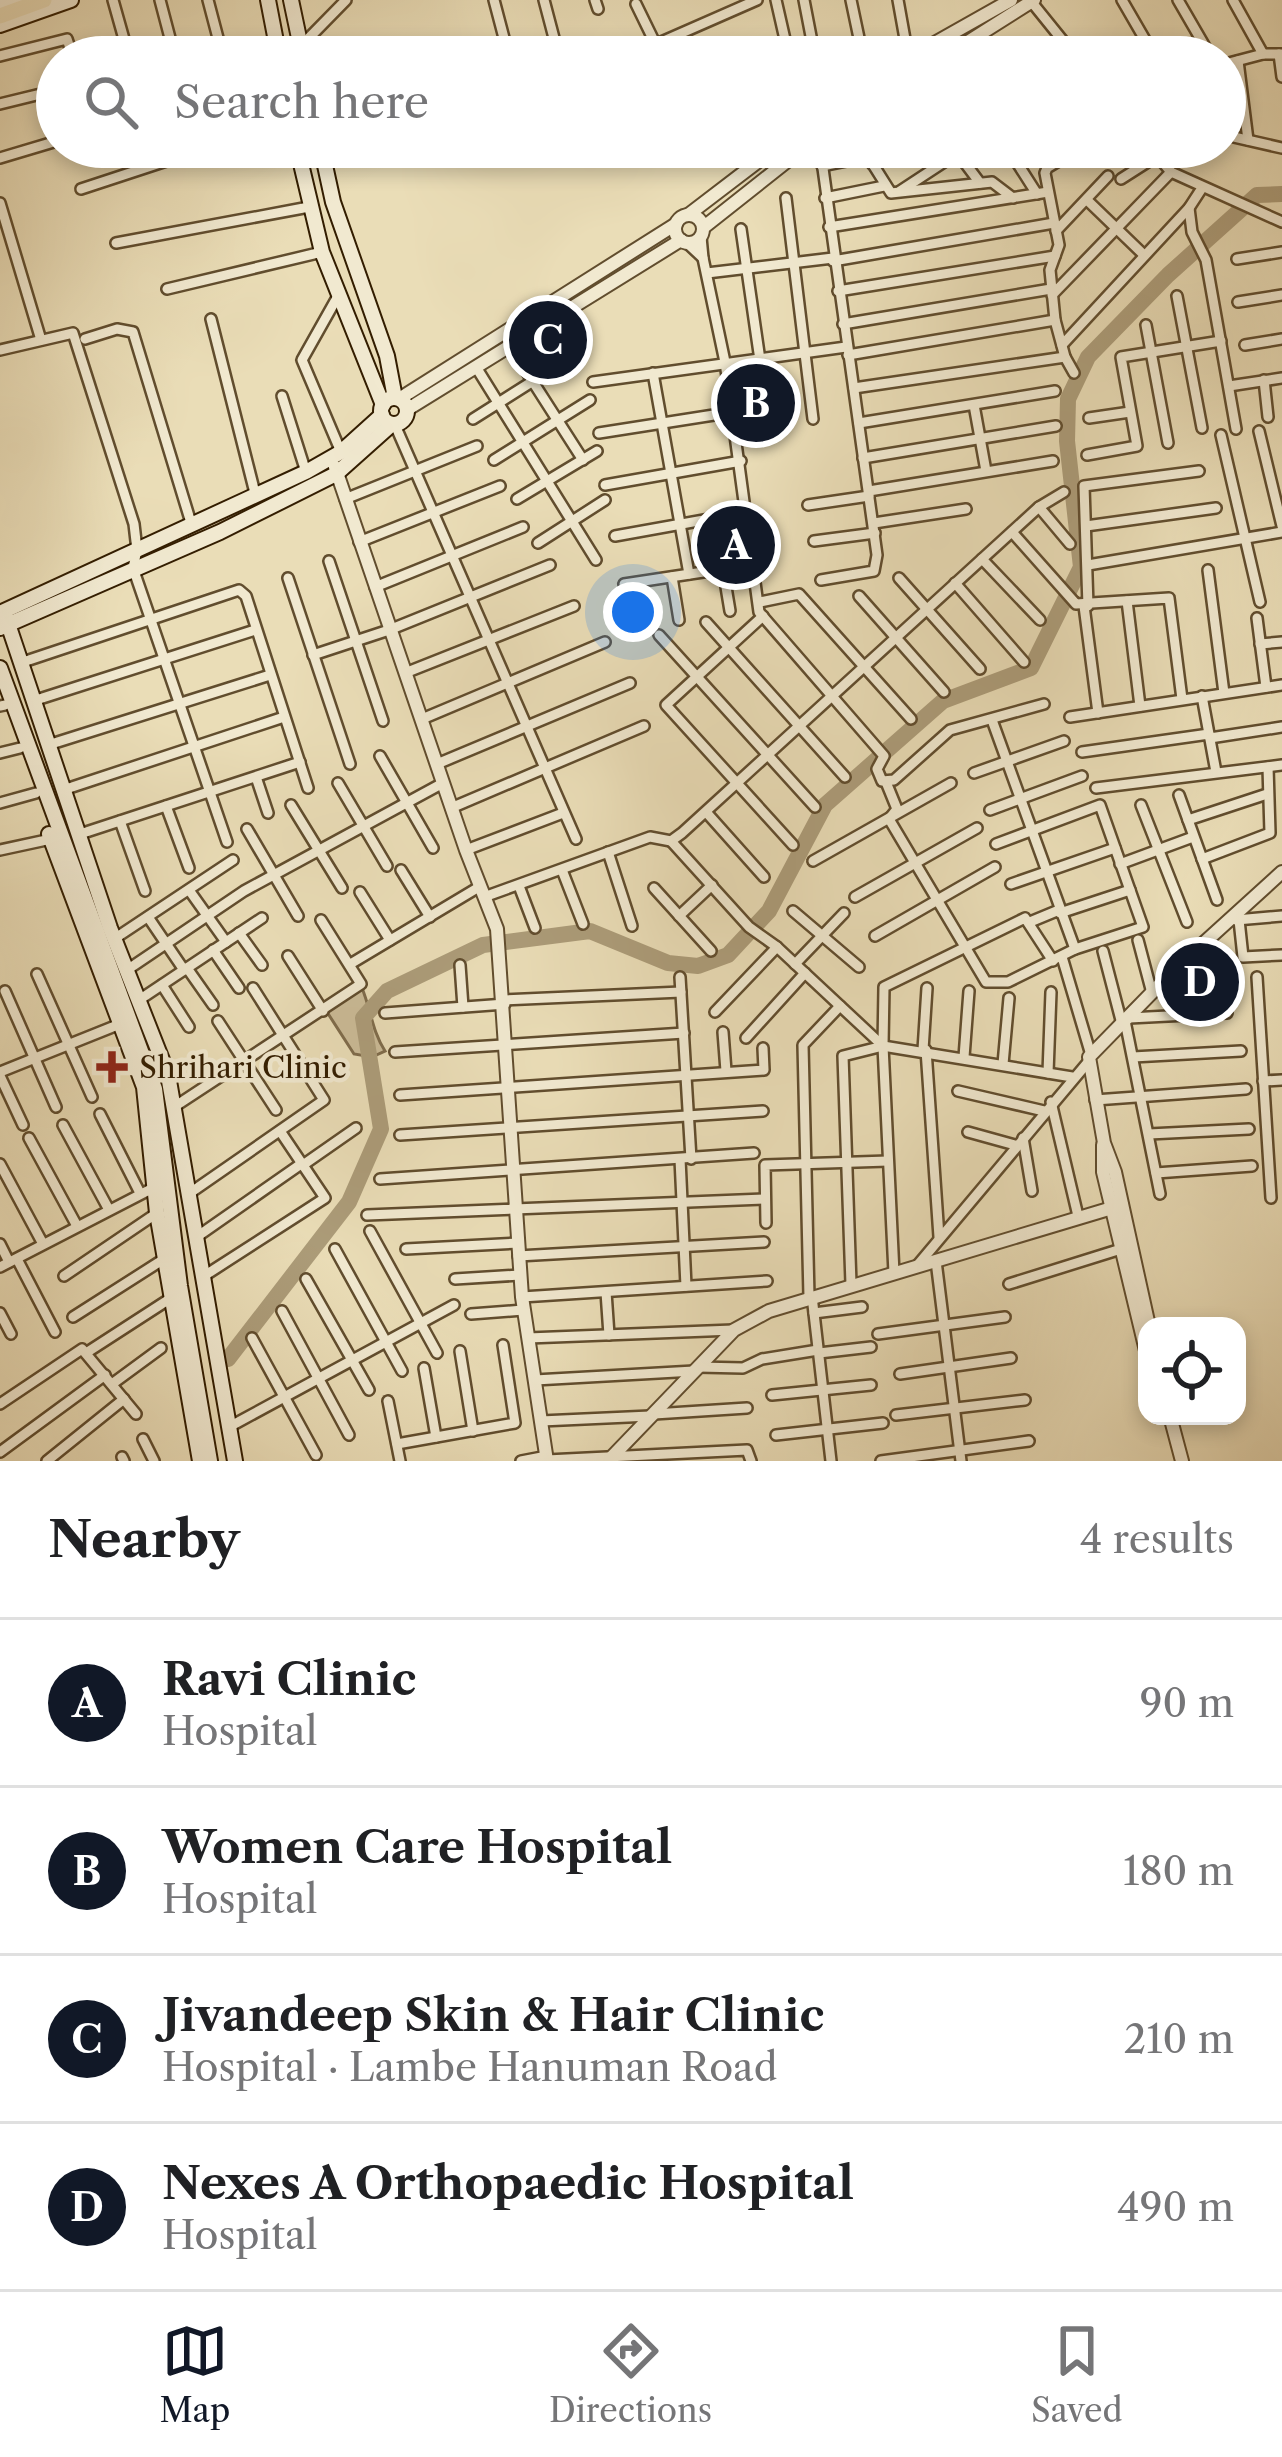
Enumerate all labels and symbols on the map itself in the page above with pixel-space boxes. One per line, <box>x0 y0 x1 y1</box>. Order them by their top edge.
pin: C <box>509 295 587 385</box>
pin: B <box>717 358 795 448</box>
pin: A <box>697 500 775 590</box>
your location <box>603 582 663 642</box>
pin: D <box>1161 937 1239 1027</box>
place label: Shrihari Clinic <box>139 1049 347 1086</box>
marker: Shrihari Clinic <box>96 1051 128 1083</box>

